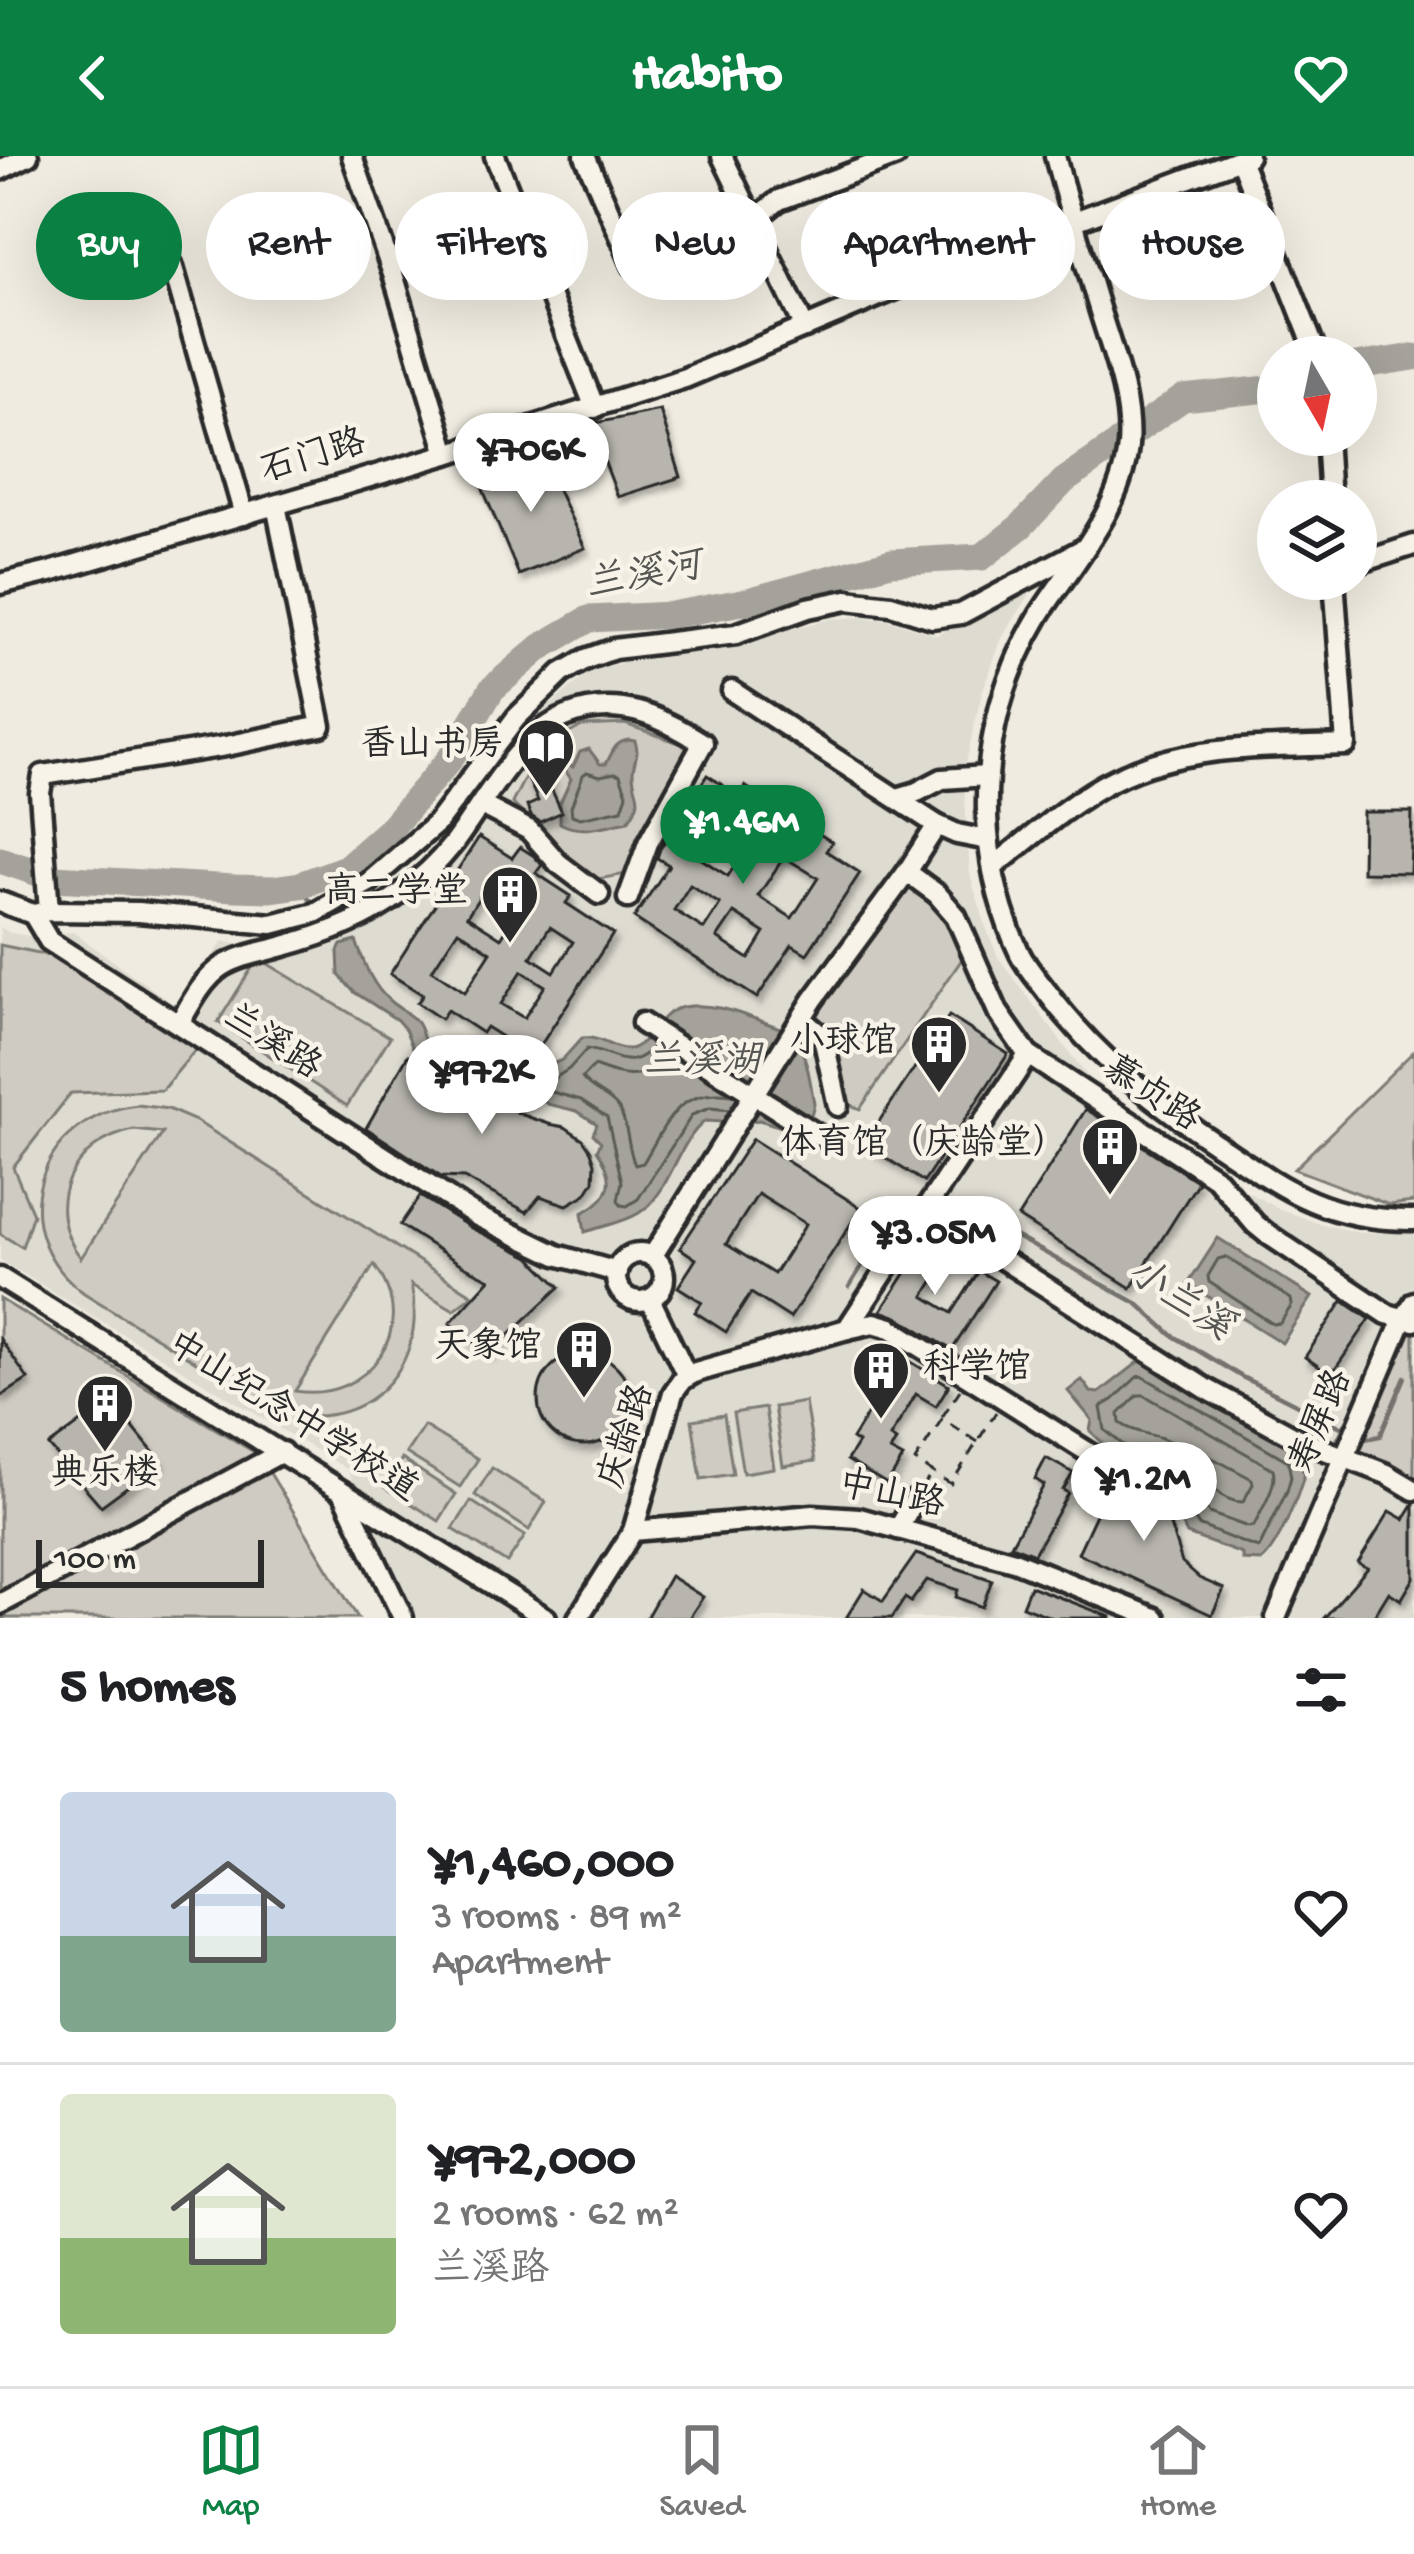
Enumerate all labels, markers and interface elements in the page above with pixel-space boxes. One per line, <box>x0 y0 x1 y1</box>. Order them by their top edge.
icon: back <box>60 45 126 111</box>
icon: heart <box>1288 45 1354 111</box>
text: Habito <box>631 46 783 110</box>
chip: Buy <box>36 192 182 300</box>
chip: Rent <box>206 192 371 300</box>
chip: Filters <box>395 192 588 300</box>
chip: New <box>612 192 777 300</box>
chip: Apartment <box>801 192 1075 300</box>
chip: House <box>1099 192 1285 300</box>
north arrow <box>1257 336 1377 456</box>
map controls <box>1257 336 1377 600</box>
pin: ¥706K <box>447 413 615 515</box>
street label: 石门路 <box>255 421 372 495</box>
text: ¥706K <box>480 429 582 475</box>
button: layers <box>1257 480 1377 600</box>
water label: 兰溪河 <box>582 542 712 611</box>
library icon: 香山书房 <box>515 716 577 798</box>
place label: 香山书房 <box>360 724 504 769</box>
pin: ¥1.46M <box>645 785 841 887</box>
text: ¥1.46M <box>687 801 799 847</box>
building icon: 高二学堂 <box>479 863 541 945</box>
place label: 高二学堂 <box>324 871 468 916</box>
street label: 兰溪路 <box>214 995 329 1091</box>
building icon: 小球馆 <box>908 1013 970 1095</box>
place label: 小球馆 <box>789 1021 897 1066</box>
pin: ¥972K <box>398 1035 566 1137</box>
water label: 兰溪湖 <box>643 1039 764 1087</box>
street label: 慕贞路 <box>1093 1047 1208 1143</box>
text: ¥972K <box>433 1051 531 1097</box>
building icon: 体育馆（庆龄堂） <box>1079 1115 1141 1197</box>
place label: 体育馆（庆龄堂） <box>780 1123 1068 1168</box>
pin: ¥3.05M <box>837 1196 1033 1298</box>
text: ¥3.05M <box>875 1212 995 1258</box>
water label: 小兰溪 <box>1116 1249 1242 1354</box>
building icon: 天象馆 <box>553 1318 615 1400</box>
street label: 中山纪念中学校道 <box>157 1322 426 1514</box>
place label: 天象馆 <box>434 1326 542 1371</box>
building icon: 科学馆 <box>850 1339 912 1421</box>
place label: 科学馆 <box>923 1347 1031 1392</box>
street label: 寿屏路 <box>1280 1363 1364 1480</box>
building icon: 典乐楼 <box>74 1372 136 1454</box>
street label: 庆龄路 <box>590 1378 666 1495</box>
pin: ¥1.2M <box>1060 1442 1228 1544</box>
place label: 典乐楼 <box>51 1453 159 1498</box>
text: ¥1.2M <box>1098 1458 1190 1504</box>
street label: 中山路 <box>834 1463 949 1529</box>
scale bar <box>36 1534 264 1587</box>
text: 100 m <box>54 1542 136 1580</box>
icon: filters <box>1288 1657 1354 1723</box>
text: 5 homes <box>60 1660 234 1720</box>
text: ¥1,460,000 <box>432 1836 674 1896</box>
icon: home <box>156 1840 300 1984</box>
icon: heart <box>1288 1879 1354 1945</box>
text: 3 rooms · 89 m² <box>432 1896 682 1942</box>
text: Apartment <box>432 1942 608 1988</box>
text: ¥972,000 <box>432 2133 636 2193</box>
icon: home <box>156 2142 300 2286</box>
icon: heart <box>1288 2181 1354 2247</box>
text: 2 rooms · 62 m² <box>432 2193 679 2239</box>
text: 兰溪路 <box>432 2249 549 2295</box>
tab: Map <box>198 2417 264 2527</box>
tab: Saved <box>660 2417 744 2527</box>
tab: Home <box>1140 2417 1216 2527</box>

